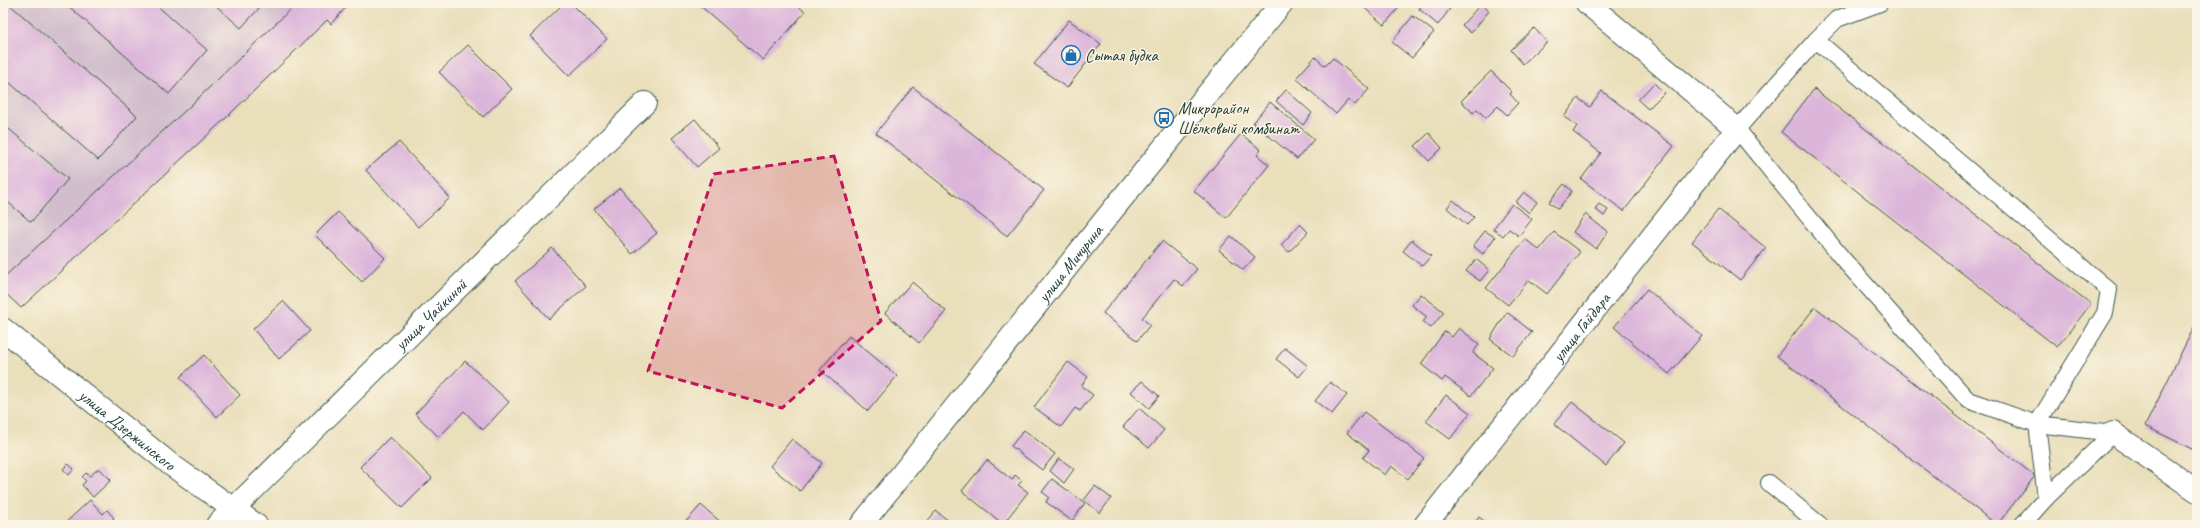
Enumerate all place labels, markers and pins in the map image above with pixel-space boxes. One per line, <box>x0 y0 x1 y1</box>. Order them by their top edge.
shop icon: Сытая будка <box>1060 44 1082 66</box>
place label: Сытая будка <box>1085 45 1159 66</box>
place label: Микрорайон Шёлковый комбинат <box>1178 98 1301 139</box>
bus stop icon: Микрорайон Шёлковый комбинат <box>1153 107 1175 129</box>

